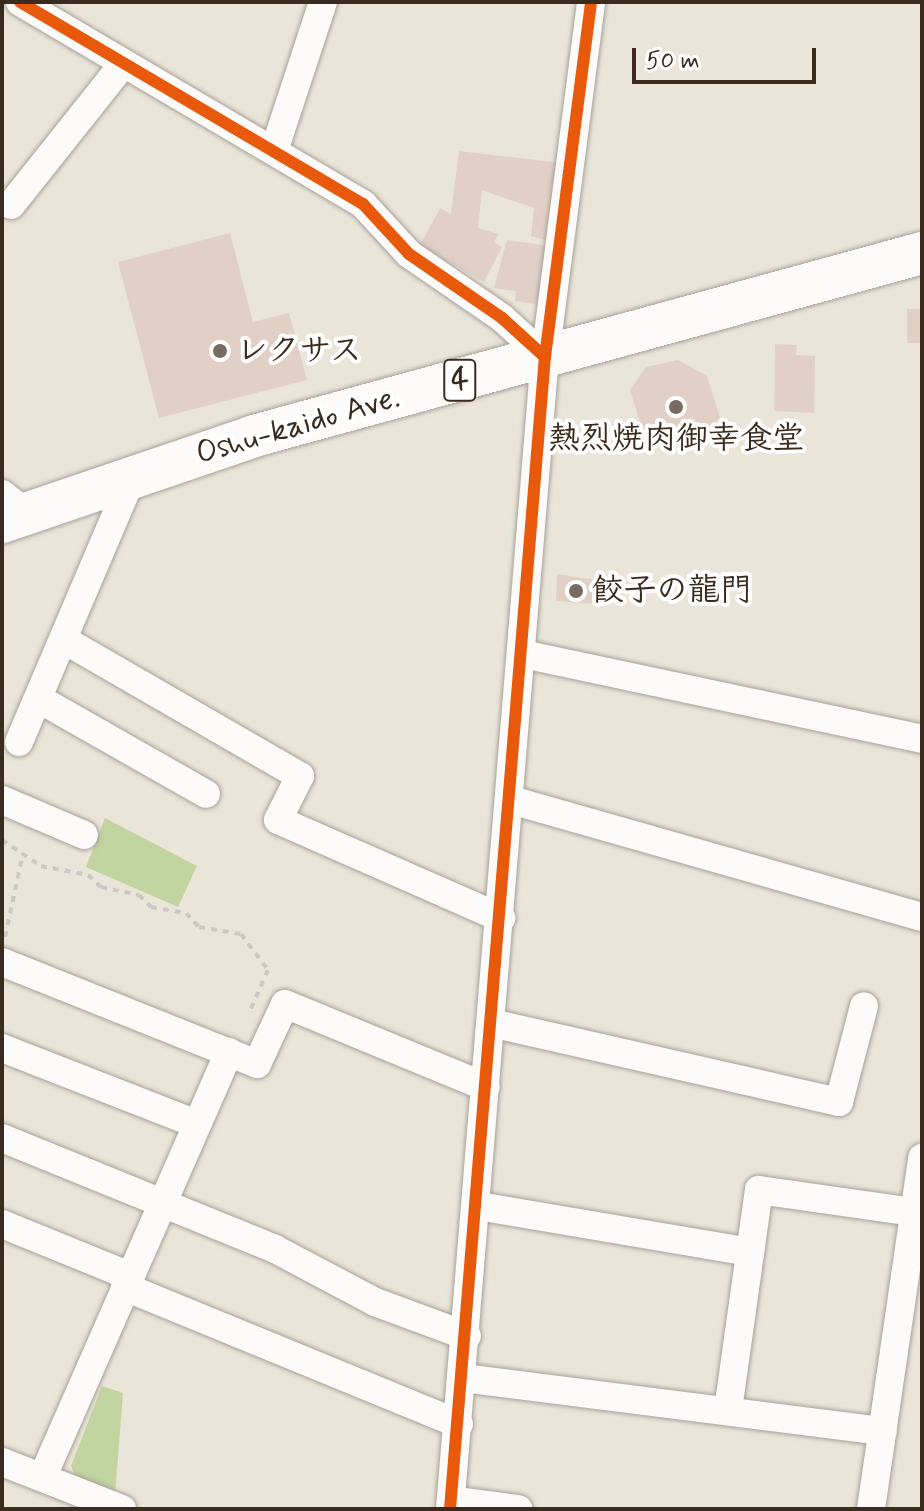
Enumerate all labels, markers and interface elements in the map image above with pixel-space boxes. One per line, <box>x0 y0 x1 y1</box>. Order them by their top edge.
scale bar <box>636 32 820 82</box>
text: 50 m <box>646 46 700 77</box>
place label: レクサス <box>236 332 364 370</box>
marker: レクサス <box>211 342 229 360</box>
road number: 4 <box>442 354 478 406</box>
street label: Oshu-kaido Ave. <box>192 379 404 473</box>
marker: 熱烈焼肉御幸食堂 <box>667 398 685 416</box>
place label: 熱烈焼肉御幸食堂 <box>548 420 804 458</box>
place label: 餃子の龍門 <box>592 572 752 610</box>
marker: 餃子の龍門 <box>567 582 585 600</box>

